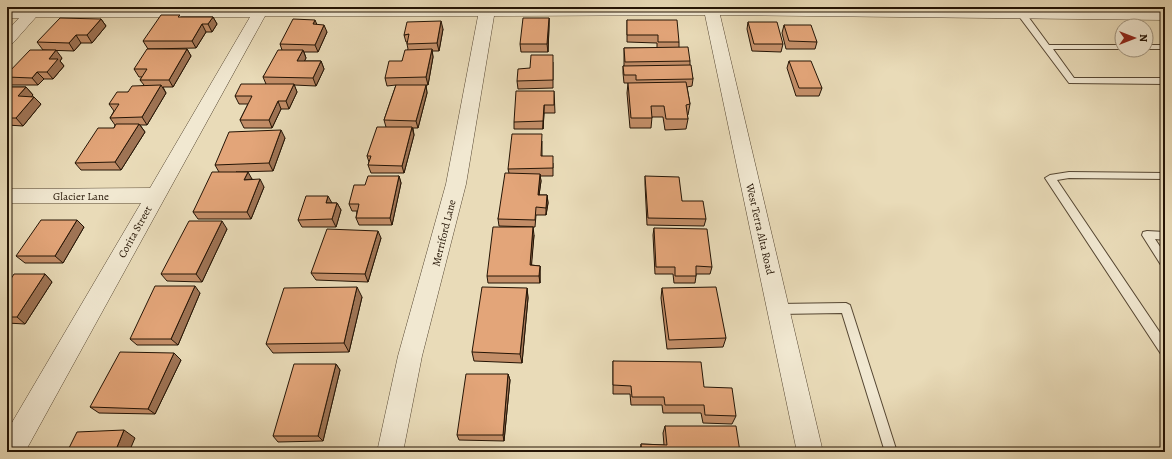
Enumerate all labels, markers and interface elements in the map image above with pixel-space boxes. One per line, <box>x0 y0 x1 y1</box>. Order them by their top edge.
north arrow <box>1114 18 1154 58</box>
text: N <box>1136 34 1151 42</box>
street label: West Terra Alta Road <box>742 181 778 276</box>
street label: Glacier Lane <box>53 189 109 204</box>
street label: Merriford Lane <box>428 198 460 268</box>
street label: Corita Street <box>115 203 156 261</box>

